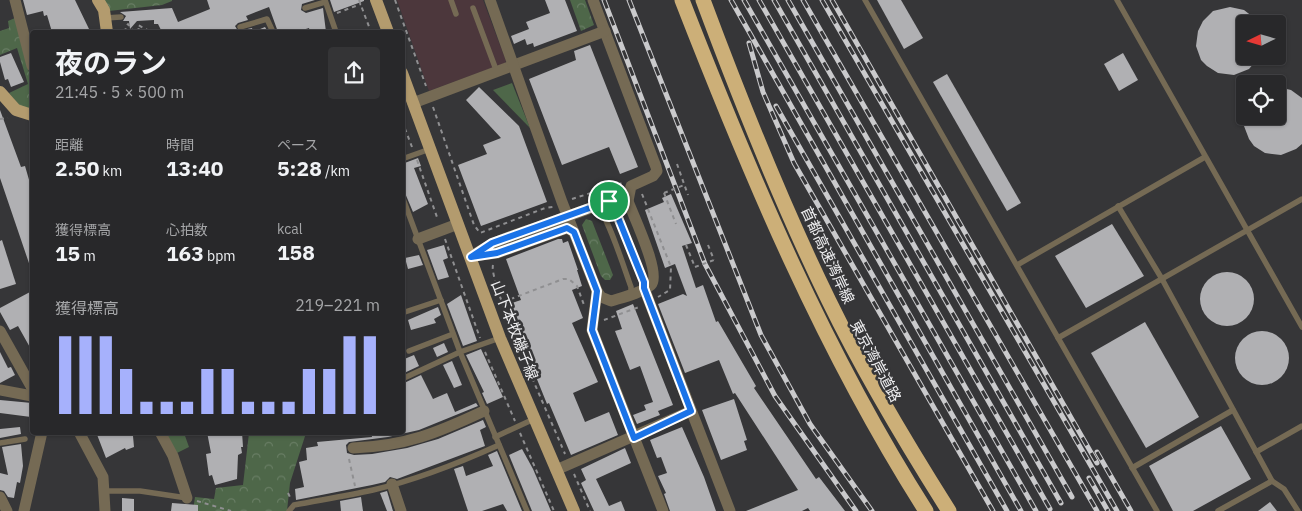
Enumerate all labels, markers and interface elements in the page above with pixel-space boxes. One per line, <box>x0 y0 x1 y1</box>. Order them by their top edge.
north arrow <box>1236 15 1286 65</box>
map controls <box>1236 15 1286 125</box>
text: 夜のラン <box>55 44 167 81</box>
button: share <box>328 47 380 99</box>
button: locate <box>1236 75 1286 125</box>
text: 21:45 · 5 × 500 m <box>55 82 184 102</box>
text: 距離 <box>55 136 83 154</box>
text: 時間 <box>166 136 194 154</box>
text: ペース <box>277 136 318 154</box>
text: 2.50 <box>55 154 99 182</box>
text: 13:40 <box>166 154 223 182</box>
text: 5:28 <box>277 154 322 182</box>
text: km <box>99 162 122 180</box>
text: /km <box>322 162 350 180</box>
pin <box>588 180 630 222</box>
icon: arrive <box>595 187 623 215</box>
street label: 首都高速湾岸線 <box>797 203 859 307</box>
text: kcal <box>277 220 302 238</box>
text: 獲得標高 <box>55 221 111 239</box>
text: 心拍数 <box>166 221 208 239</box>
text: 158 <box>277 238 315 266</box>
text: 15 <box>55 239 80 267</box>
text: 163 <box>166 239 204 267</box>
text: m <box>80 247 96 265</box>
text: bpm <box>204 247 236 265</box>
street label: 山下本牧磯子線 <box>487 278 543 382</box>
text: 219–221 m <box>295 295 380 315</box>
text: 獲得標高 <box>55 298 119 318</box>
street label: 東京湾岸道路 <box>846 317 906 405</box>

